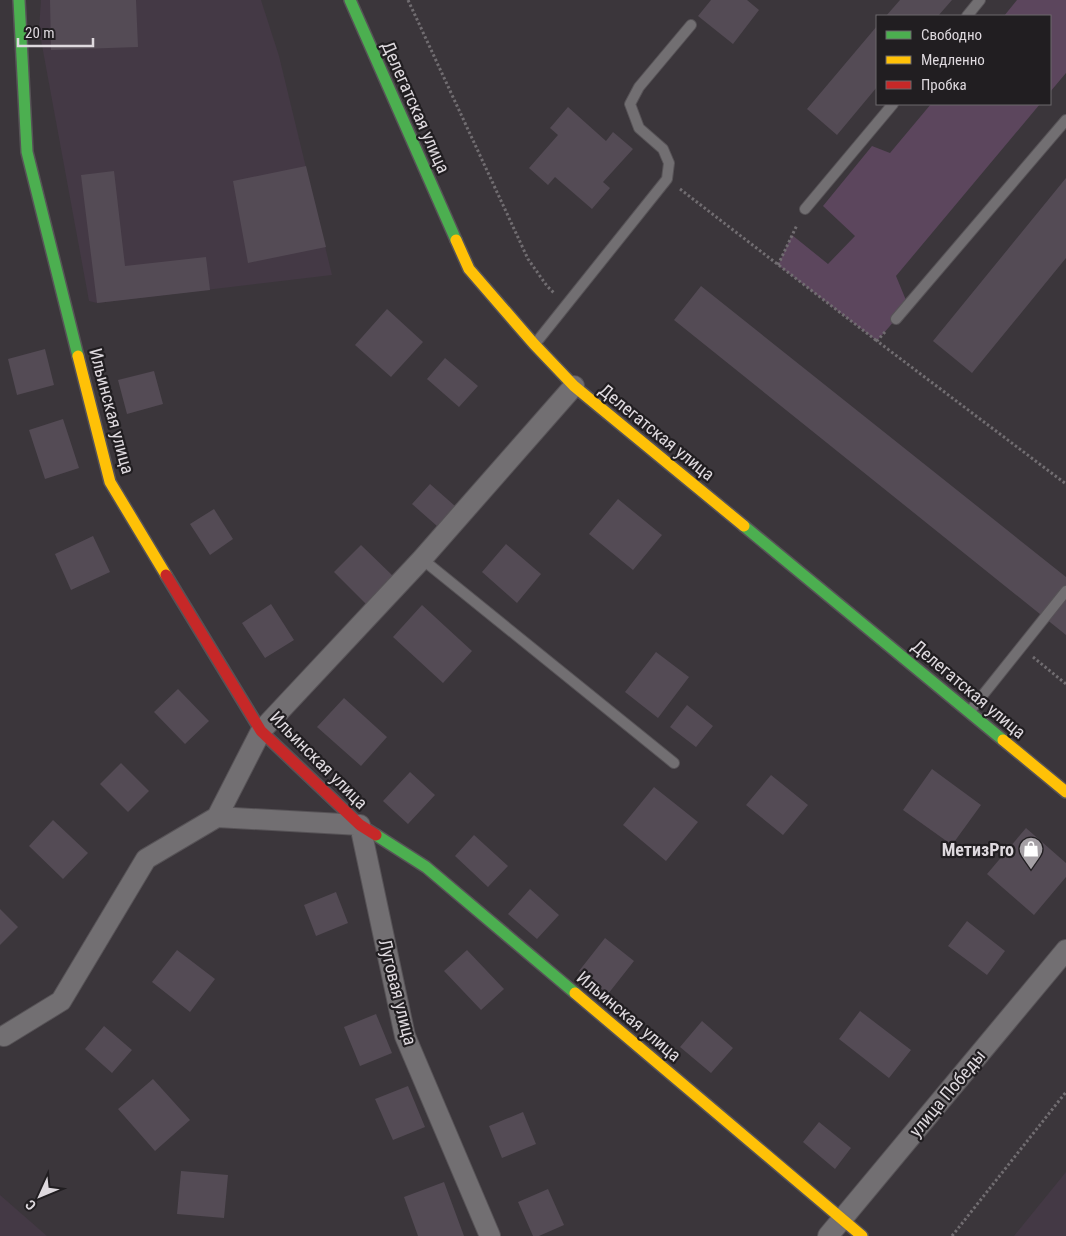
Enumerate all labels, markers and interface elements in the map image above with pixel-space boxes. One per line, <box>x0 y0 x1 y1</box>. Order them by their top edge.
scale bar <box>18 15 92 47</box>
legend <box>876 15 1051 105</box>
text: 20 m <box>25 24 55 42</box>
text: Свободно <box>921 26 982 44</box>
street label: Делегатская улица <box>378 38 454 176</box>
text: Медленно <box>921 51 985 69</box>
text: Пробка <box>921 76 967 94</box>
street label: Ильинская улица <box>85 346 139 476</box>
street label: Делегатская улица <box>595 379 719 485</box>
street label: Делегатская улица <box>908 635 1030 743</box>
street label: Ильинская улица <box>266 707 372 813</box>
shop icon: МетизPro <box>1018 836 1044 870</box>
place label: МетизPro <box>942 839 1014 860</box>
street label: Луговая улица <box>375 937 421 1047</box>
street label: Ильинская улица <box>573 966 685 1066</box>
street label: улица Победы <box>905 1045 989 1141</box>
north arrow <box>15 1171 65 1221</box>
text: С <box>22 1197 39 1213</box>

